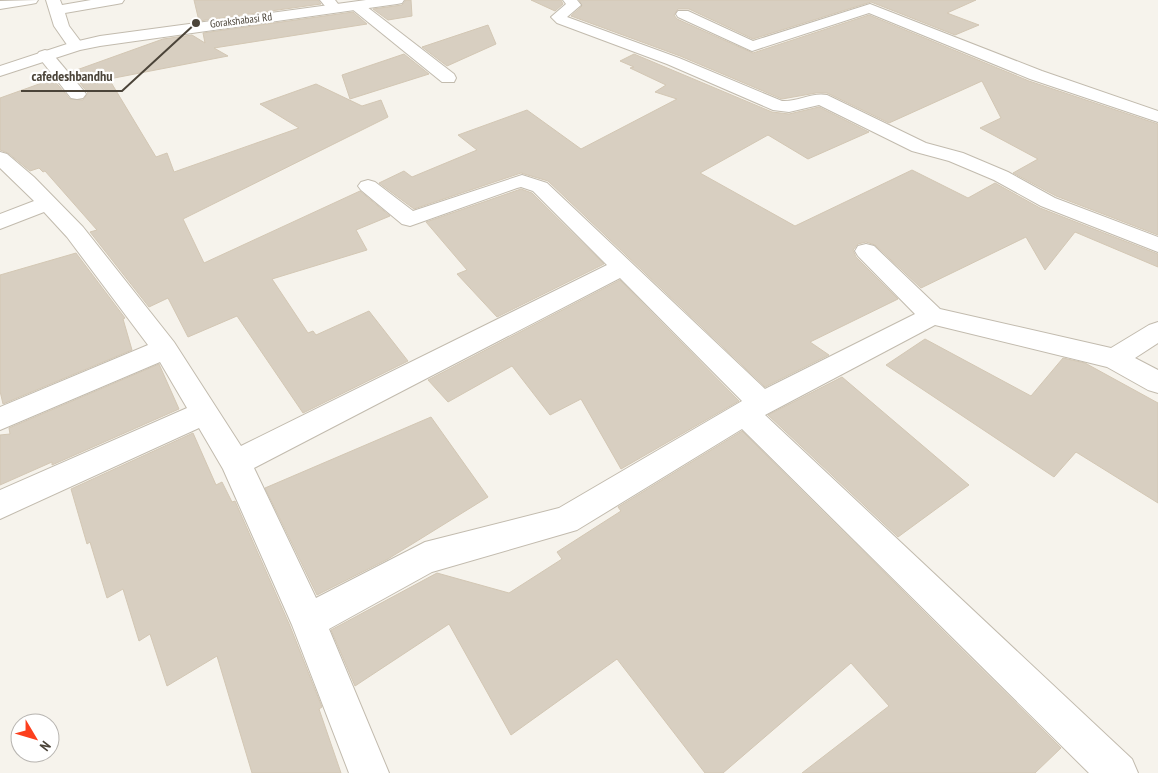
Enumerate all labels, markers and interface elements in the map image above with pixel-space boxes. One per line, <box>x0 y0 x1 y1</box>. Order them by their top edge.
street label: Gorakshabasi Rd <box>209 9 273 31</box>
callout: cafedeshbandhu <box>21 62 122 91</box>
text: cafedeshbandhu <box>32 67 112 85</box>
north arrow <box>10 713 60 763</box>
text: N <box>36 737 55 755</box>

